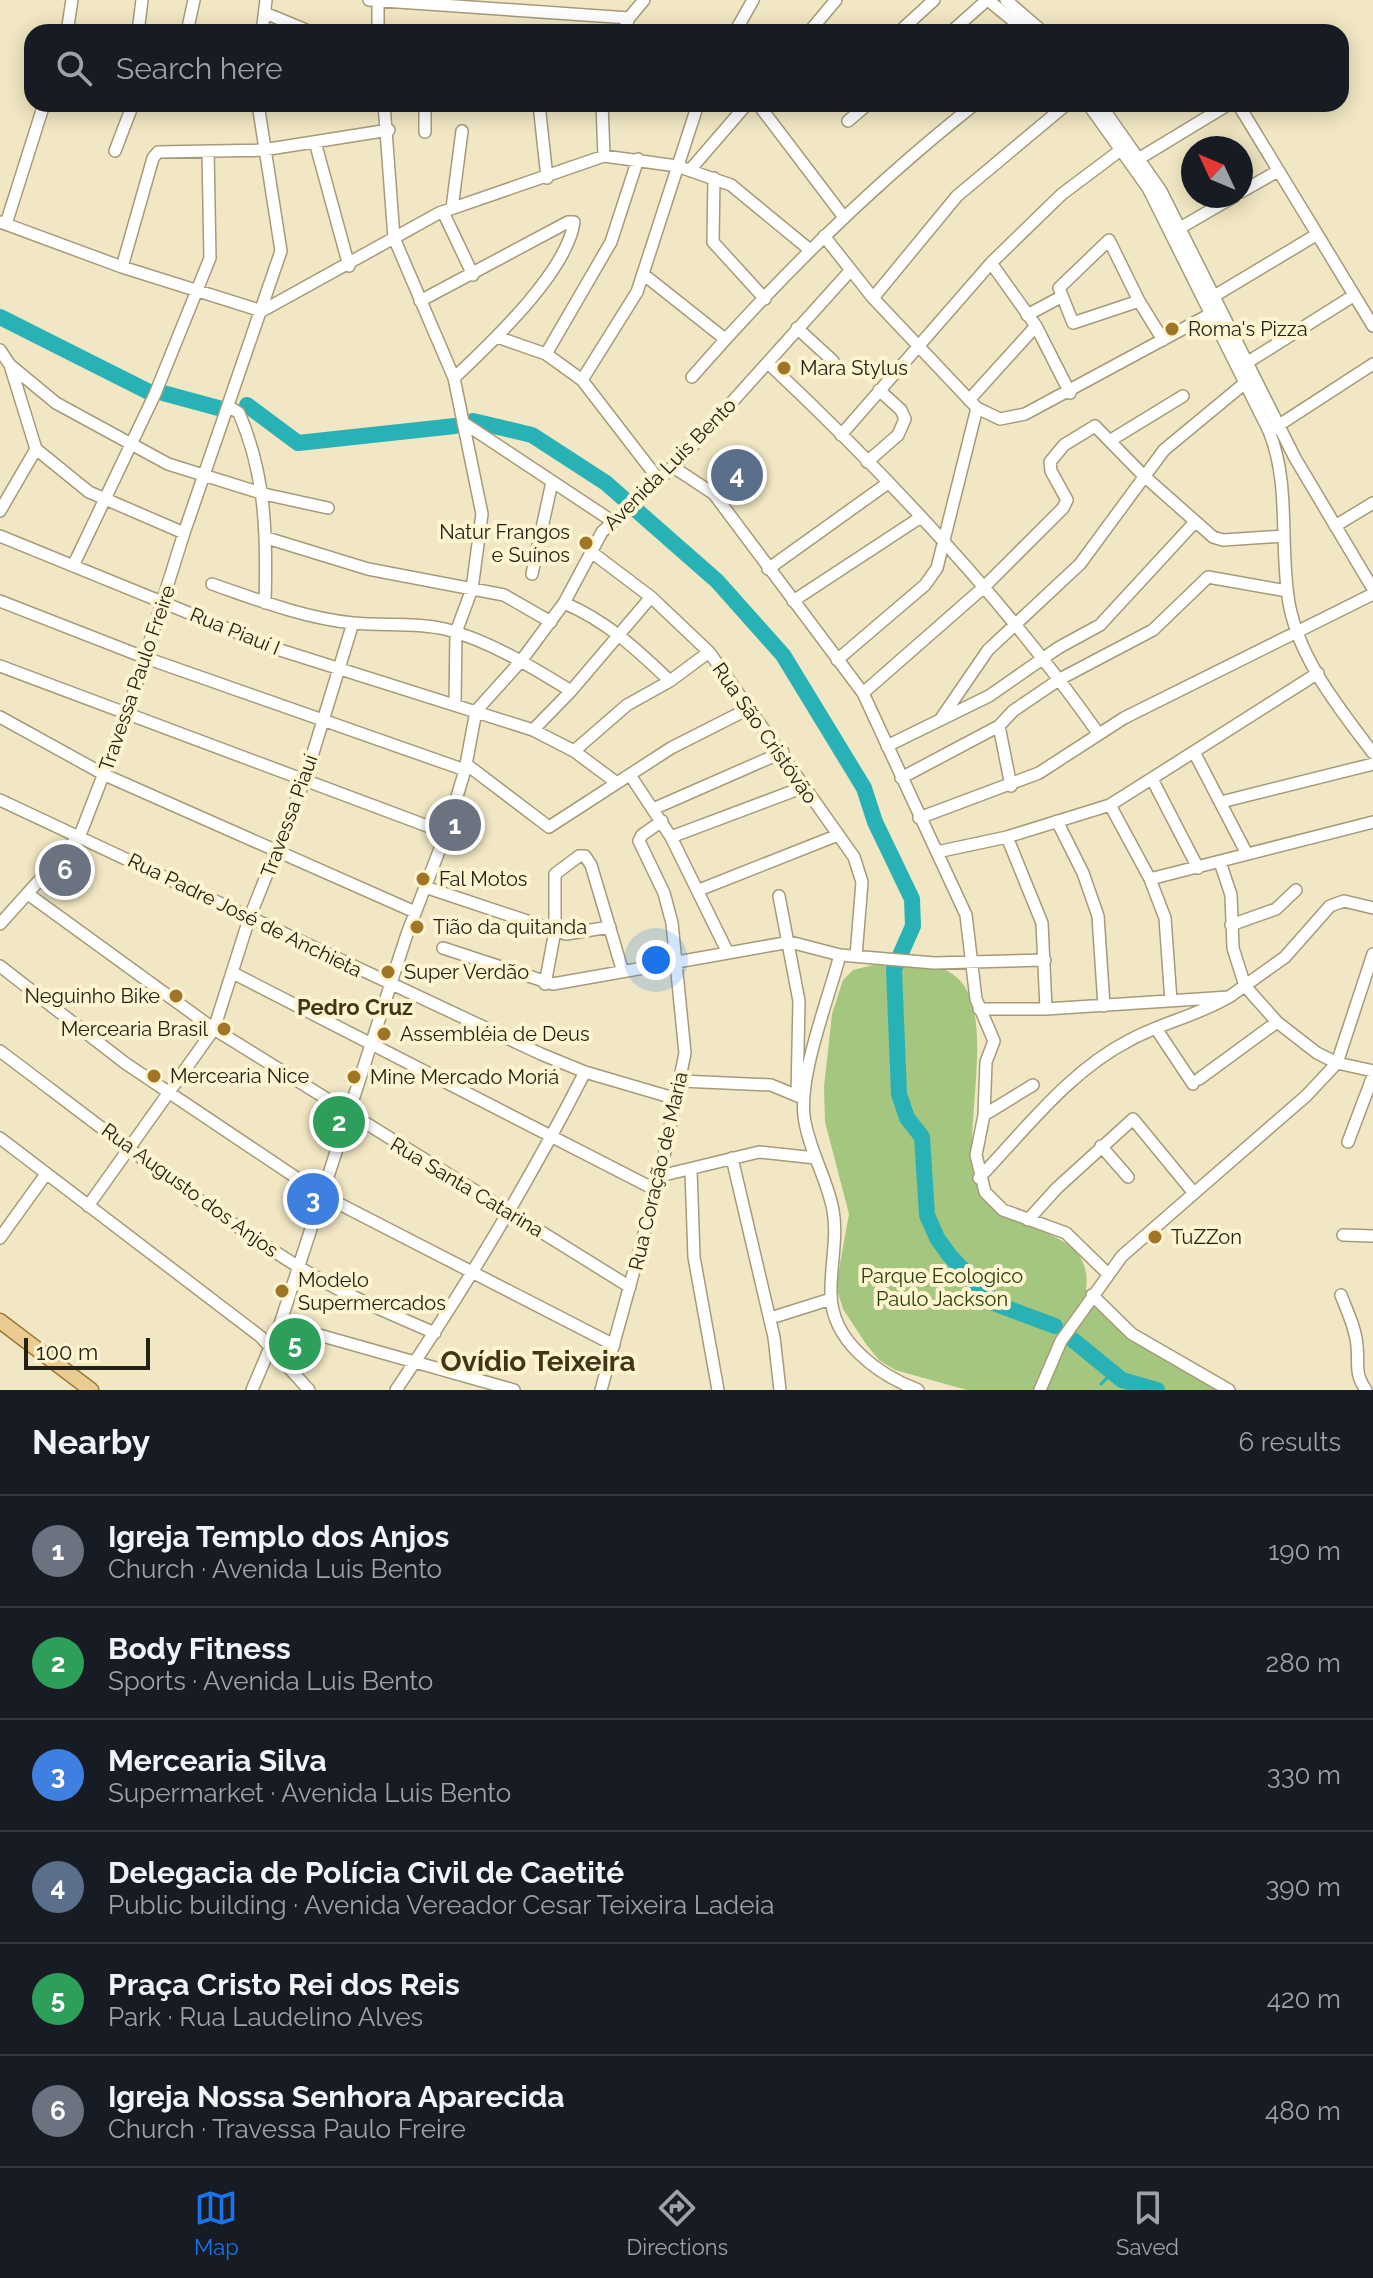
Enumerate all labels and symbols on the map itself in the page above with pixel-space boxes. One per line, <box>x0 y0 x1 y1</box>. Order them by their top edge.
north arrow <box>1181 136 1253 208</box>
place label: Roma's Pizza <box>1188 317 1308 341</box>
marker: Roma's Pizza <box>1163 320 1181 338</box>
place label: Mara Stylus <box>800 356 908 380</box>
marker: Mara Stylus <box>775 359 793 377</box>
street label: Avenida Luis Bento <box>599 393 741 535</box>
pin: 4 <box>711 445 763 505</box>
place label: Natur Frangos e Suínos <box>439 520 570 567</box>
marker: Natur Frangos e Suínos <box>577 534 595 552</box>
street label: Travessa Paulo Freire <box>94 582 180 774</box>
street label: Rua Piauí I <box>187 602 283 660</box>
street label: Rua São Cristóvão <box>707 658 823 808</box>
street label: Travessa Piauí <box>256 751 323 881</box>
pin: 1 <box>429 795 481 855</box>
pin: 6 <box>39 840 91 900</box>
street label: Rua Padre José de Anchieta <box>124 848 366 982</box>
place label: Fal Motos <box>439 867 528 891</box>
marker: Fal Motos <box>414 870 432 888</box>
place label: Tião da quitanda <box>433 915 587 939</box>
marker: Tião da quitanda <box>408 918 426 936</box>
your location <box>636 940 676 980</box>
place label: Super Verdão <box>404 960 529 984</box>
marker: Super Verdão <box>379 963 397 981</box>
place label: Neguinho Bike <box>25 984 160 1008</box>
marker: Neguinho Bike <box>167 987 185 1005</box>
district label: Pedro Cruz <box>297 994 413 1020</box>
place label: Mercearia Brasil <box>61 1017 209 1041</box>
marker: Mercearia Brasil <box>215 1020 233 1038</box>
place label: Assembléia de Deus <box>400 1022 590 1046</box>
marker: Assembléia de Deus <box>375 1025 393 1043</box>
place label: Mercearia Nice <box>170 1064 309 1088</box>
place label: Mine Mercado Moriá <box>370 1065 559 1089</box>
marker: Mercearia Nice <box>145 1067 163 1085</box>
marker: Mine Mercado Moriá <box>345 1068 363 1086</box>
street label: Rua Coração de Maria <box>623 1069 693 1273</box>
pin: 2 <box>313 1092 365 1152</box>
street label: Rua Augusto dos Anjos <box>97 1118 283 1262</box>
street label: Rua Santa Catarina <box>386 1132 548 1242</box>
pin: 3 <box>287 1169 339 1229</box>
place label: TuZZon <box>1171 1225 1242 1249</box>
marker: TuZZon <box>1146 1228 1164 1246</box>
park label: Parque Ecologico Paulo Jackson <box>861 1264 1023 1311</box>
place label: Modelo Supermercados <box>298 1268 446 1315</box>
marker: Modelo Supermercados <box>273 1282 291 1300</box>
pin: 5 <box>269 1314 321 1374</box>
scale bar <box>24 1334 150 1370</box>
district label: Ovídio Teixeira <box>440 1345 636 1378</box>

